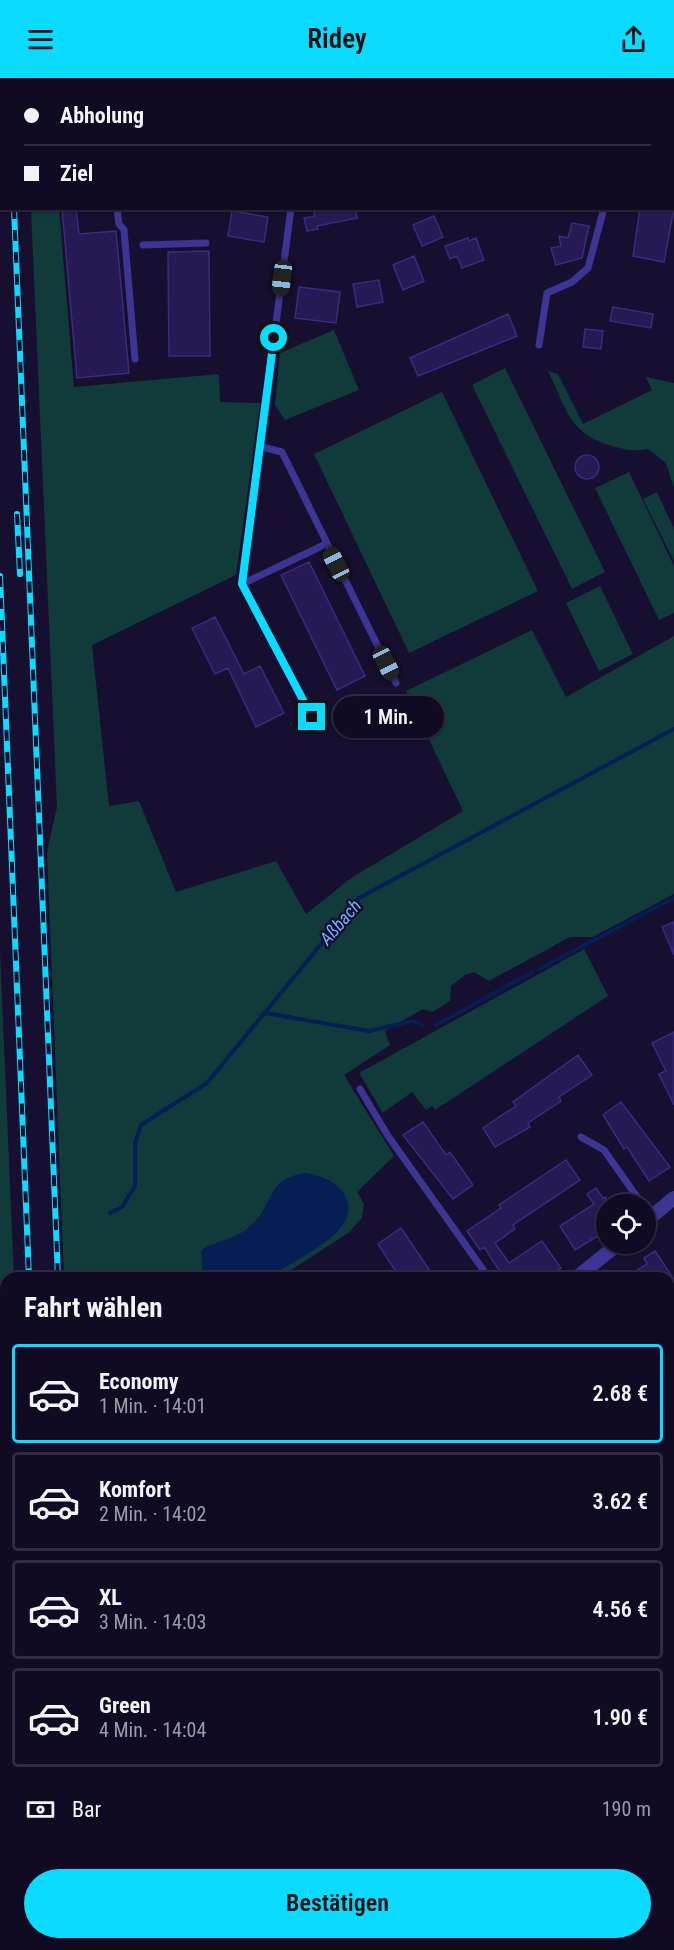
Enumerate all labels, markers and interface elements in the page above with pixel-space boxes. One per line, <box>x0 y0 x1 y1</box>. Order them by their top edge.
icon: menu <box>24 23 57 56</box>
text: Ridey <box>307 23 367 55</box>
icon: share <box>617 23 650 56</box>
text: Abholung <box>60 103 144 128</box>
text: Ziel <box>60 161 93 186</box>
car <box>271 259 293 297</box>
route start <box>260 324 287 351</box>
car <box>320 544 352 584</box>
car <box>370 643 402 683</box>
callout: 1 Min. <box>333 696 444 738</box>
route end <box>298 703 325 730</box>
text: 1 Min. <box>363 705 414 729</box>
water label: Aßbach <box>314 895 365 950</box>
map controls <box>596 1194 656 1254</box>
button: locate <box>596 1194 656 1254</box>
text: Fahrt wählen <box>24 1292 163 1324</box>
icon: car <box>27 1367 81 1421</box>
text: Economy <box>99 1369 179 1394</box>
text: 2.68 € <box>592 1381 648 1406</box>
text: 1 Min. · 14:01 <box>99 1394 206 1418</box>
icon: car <box>27 1475 81 1529</box>
text: Komfort <box>99 1477 171 1502</box>
text: 3.62 € <box>592 1489 648 1514</box>
text: 2 Min. · 14:02 <box>99 1502 206 1526</box>
icon: car <box>27 1583 81 1637</box>
text: XL <box>99 1585 122 1610</box>
text: 4.56 € <box>592 1597 648 1622</box>
text: 3 Min. · 14:03 <box>99 1610 206 1634</box>
icon: car <box>27 1691 81 1745</box>
text: Green <box>99 1693 151 1718</box>
text: 1.90 € <box>592 1705 648 1730</box>
text: 4 Min. · 14:04 <box>99 1718 206 1742</box>
icon: cash <box>24 1793 57 1826</box>
text: Bar <box>72 1797 101 1822</box>
text: 190 m <box>602 1797 651 1821</box>
button: Bestätigen <box>24 1869 651 1938</box>

